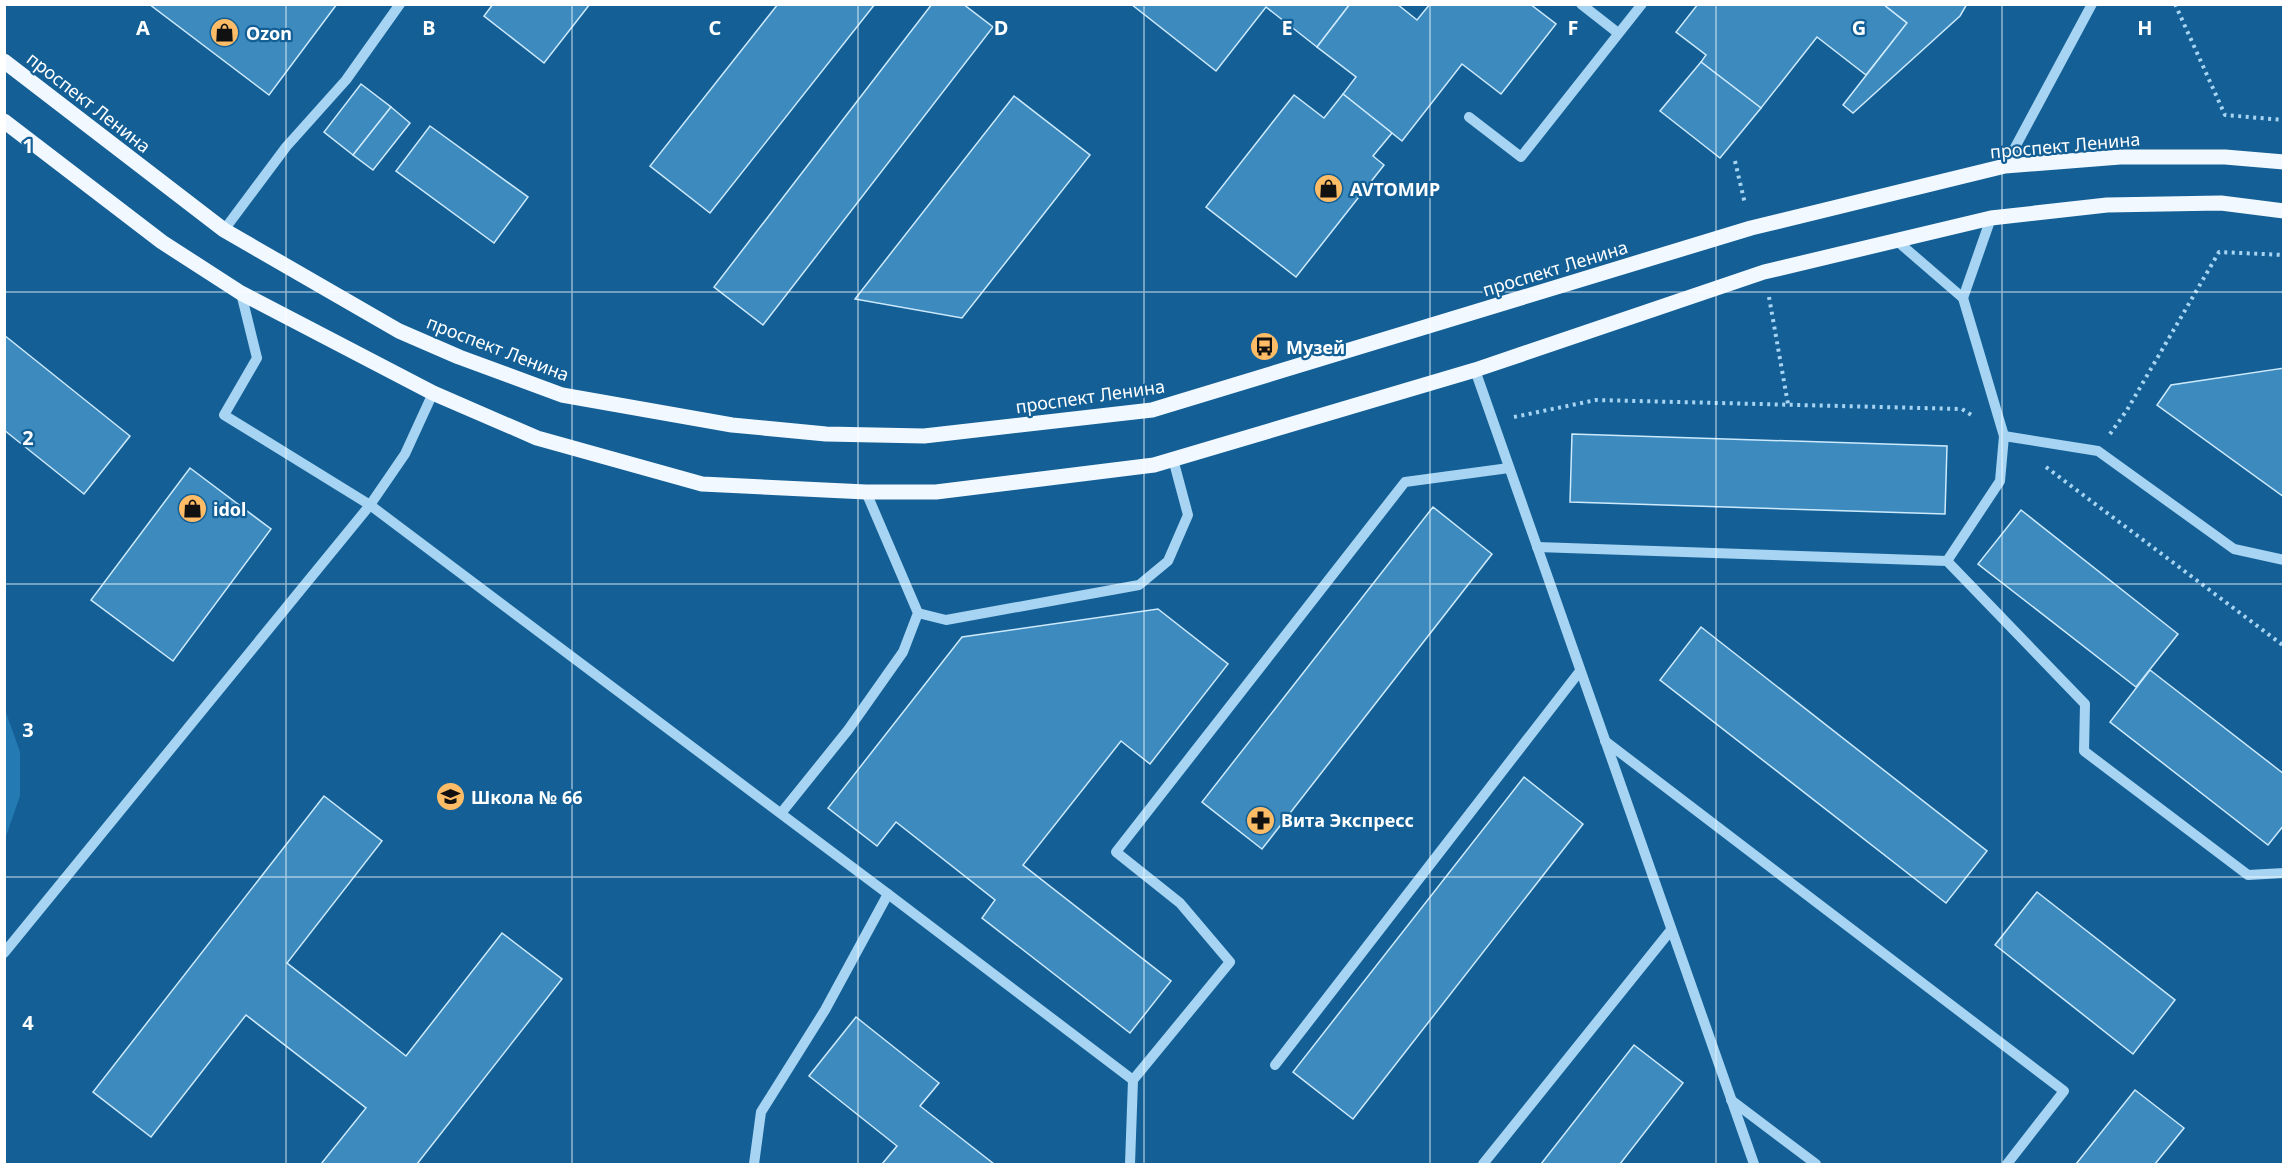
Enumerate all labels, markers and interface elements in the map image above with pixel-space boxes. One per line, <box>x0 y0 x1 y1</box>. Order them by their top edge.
text: A <box>136 14 150 41</box>
text: B <box>422 14 436 41</box>
text: C <box>709 14 722 41</box>
text: D <box>994 14 1008 41</box>
text: E <box>1281 14 1293 41</box>
text: F <box>1568 14 1578 41</box>
text: G <box>1852 14 1866 41</box>
text: H <box>2137 14 2153 41</box>
shop icon: Ozon <box>209 17 241 49</box>
place label: Ozon <box>246 21 292 45</box>
street label: проспект Ленина <box>22 46 156 158</box>
street label: проспект Ленина <box>1989 126 2141 164</box>
text: 1 <box>22 132 34 159</box>
shop icon: AVTOМИР <box>1313 173 1345 205</box>
place label: AVTOМИР <box>1350 177 1440 201</box>
street label: проспект Ленина <box>1479 235 1631 301</box>
street label: проспект Ленина <box>423 310 573 386</box>
bus stop icon: Музей <box>1249 331 1281 363</box>
place label: Музей <box>1286 335 1345 359</box>
street label: проспект Ленина <box>1014 374 1166 418</box>
text: 2 <box>22 424 34 451</box>
shop icon: idol <box>176 493 208 525</box>
place label: idol <box>213 497 246 521</box>
text: 3 <box>22 716 34 743</box>
school or university icon: Школа № 66 <box>434 781 466 813</box>
place label: Школа № 66 <box>471 785 583 809</box>
pharmacy icon: Вита Экспресс <box>1244 804 1276 836</box>
place label: Вита Экспресс <box>1281 808 1414 832</box>
text: 4 <box>22 1009 34 1036</box>

